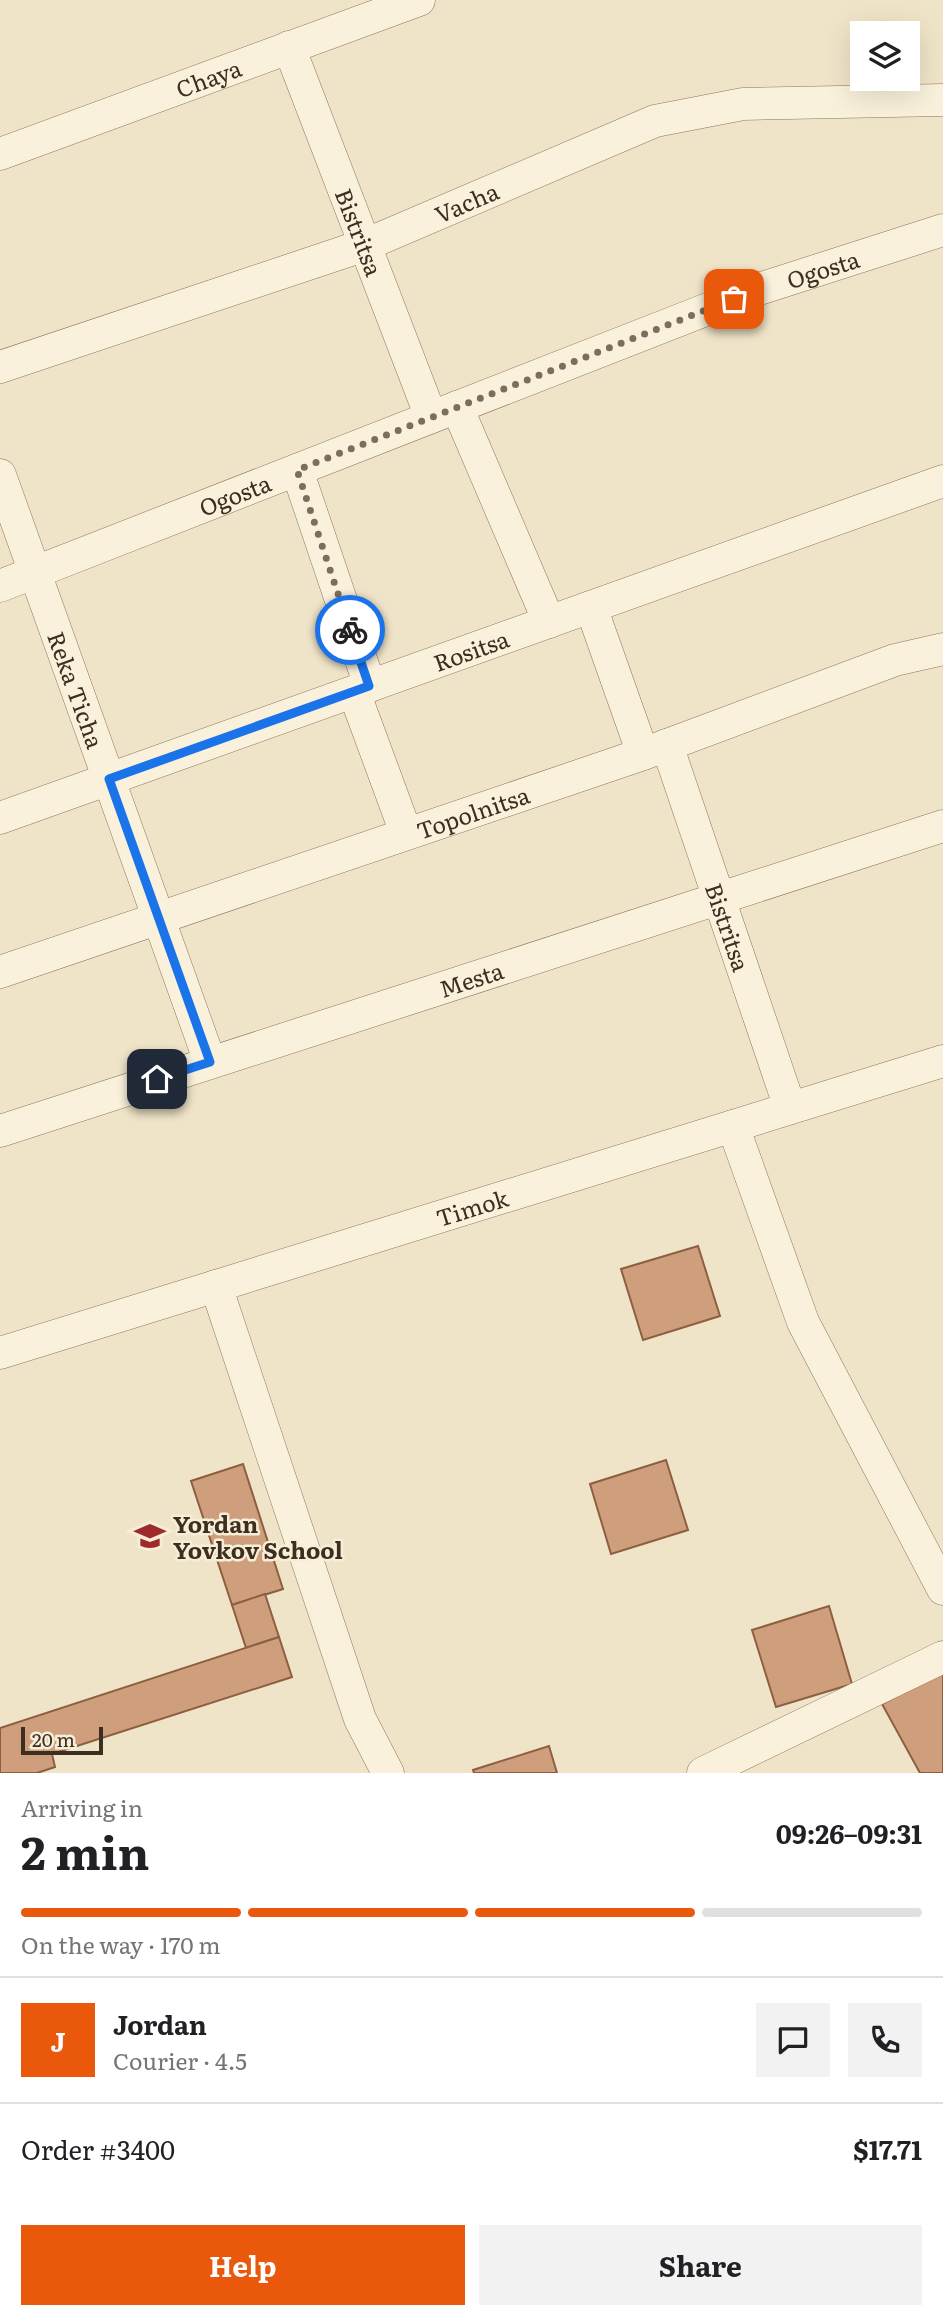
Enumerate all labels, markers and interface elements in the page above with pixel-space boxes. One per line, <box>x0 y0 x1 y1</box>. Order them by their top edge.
map controls <box>850 21 920 91</box>
button: layers <box>850 21 920 91</box>
street label: Chaya <box>171 50 246 105</box>
street label: Vacha <box>429 173 504 230</box>
street label: Bistritsa <box>328 183 392 281</box>
street label: Ogosta <box>782 241 864 296</box>
pin <box>704 269 764 329</box>
icon: bag <box>715 280 753 318</box>
street label: Ogosta <box>194 465 276 524</box>
courier <box>315 595 385 665</box>
icon: bike <box>331 611 369 649</box>
street label: Rositsa <box>428 620 514 679</box>
street label: Reka Ticha <box>40 627 114 753</box>
street label: Topolnitsa <box>412 777 534 847</box>
street label: Bistritsa <box>698 878 760 976</box>
street label: Mesta <box>434 952 508 1005</box>
pin <box>127 1049 187 1109</box>
icon: home <box>138 1060 176 1098</box>
street label: Timok <box>432 1179 513 1234</box>
place label: Yordan Yovkov School <box>173 1506 343 1566</box>
school or university icon: Yordan Yovkov School <box>133 1519 167 1553</box>
scale bar <box>21 1724 103 1756</box>
text: 20 m <box>32 1725 75 1753</box>
text: Arriving in <box>21 1790 143 1824</box>
text: 09:26–09:31 <box>776 1813 922 1852</box>
text: 2 min <box>21 1816 150 1884</box>
text: On the way · 170 m <box>21 1927 221 1961</box>
button: chat <box>756 2003 830 2077</box>
button: phone <box>848 2003 922 2077</box>
text: Jordan <box>113 2004 207 2043</box>
text: J <box>51 2021 65 2060</box>
text: Courier · 4.5 <box>113 2043 247 2077</box>
text: Order #3400 <box>21 2129 175 2168</box>
text: $17.71 <box>853 2129 922 2168</box>
button: Help <box>21 2225 465 2305</box>
button: Share <box>479 2225 922 2305</box>

